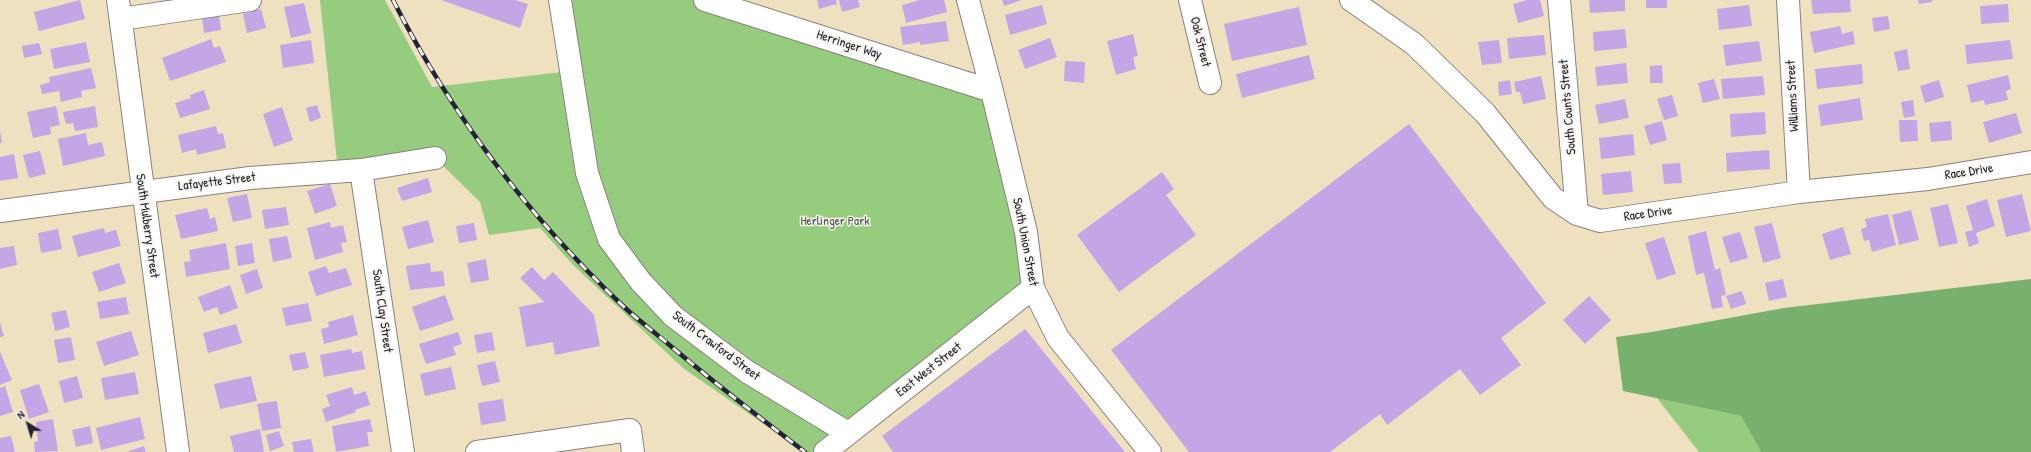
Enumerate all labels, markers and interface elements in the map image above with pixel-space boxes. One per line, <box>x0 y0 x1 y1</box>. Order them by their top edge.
street label: Oak Street <box>1186 15 1214 69</box>
street label: Herringer Way <box>814 27 884 63</box>
street label: South Counts Street <box>1556 59 1580 155</box>
street label: Williams Street <box>1783 60 1803 132</box>
street label: Race Drive <box>1944 160 1994 184</box>
street label: Lafayette Street <box>177 170 257 194</box>
street label: South Mulberry Street <box>132 173 162 279</box>
street label: South Union Street <box>1009 197 1041 287</box>
street label: Race Drive <box>1623 203 1673 225</box>
park label: Herlinger Park <box>800 214 870 230</box>
street label: South Clay Street <box>368 268 396 354</box>
street label: South Crawford Street <box>669 308 763 384</box>
street label: East West Street <box>893 339 965 401</box>
north arrow <box>8 404 48 444</box>
text: N <box>14 407 27 422</box>

